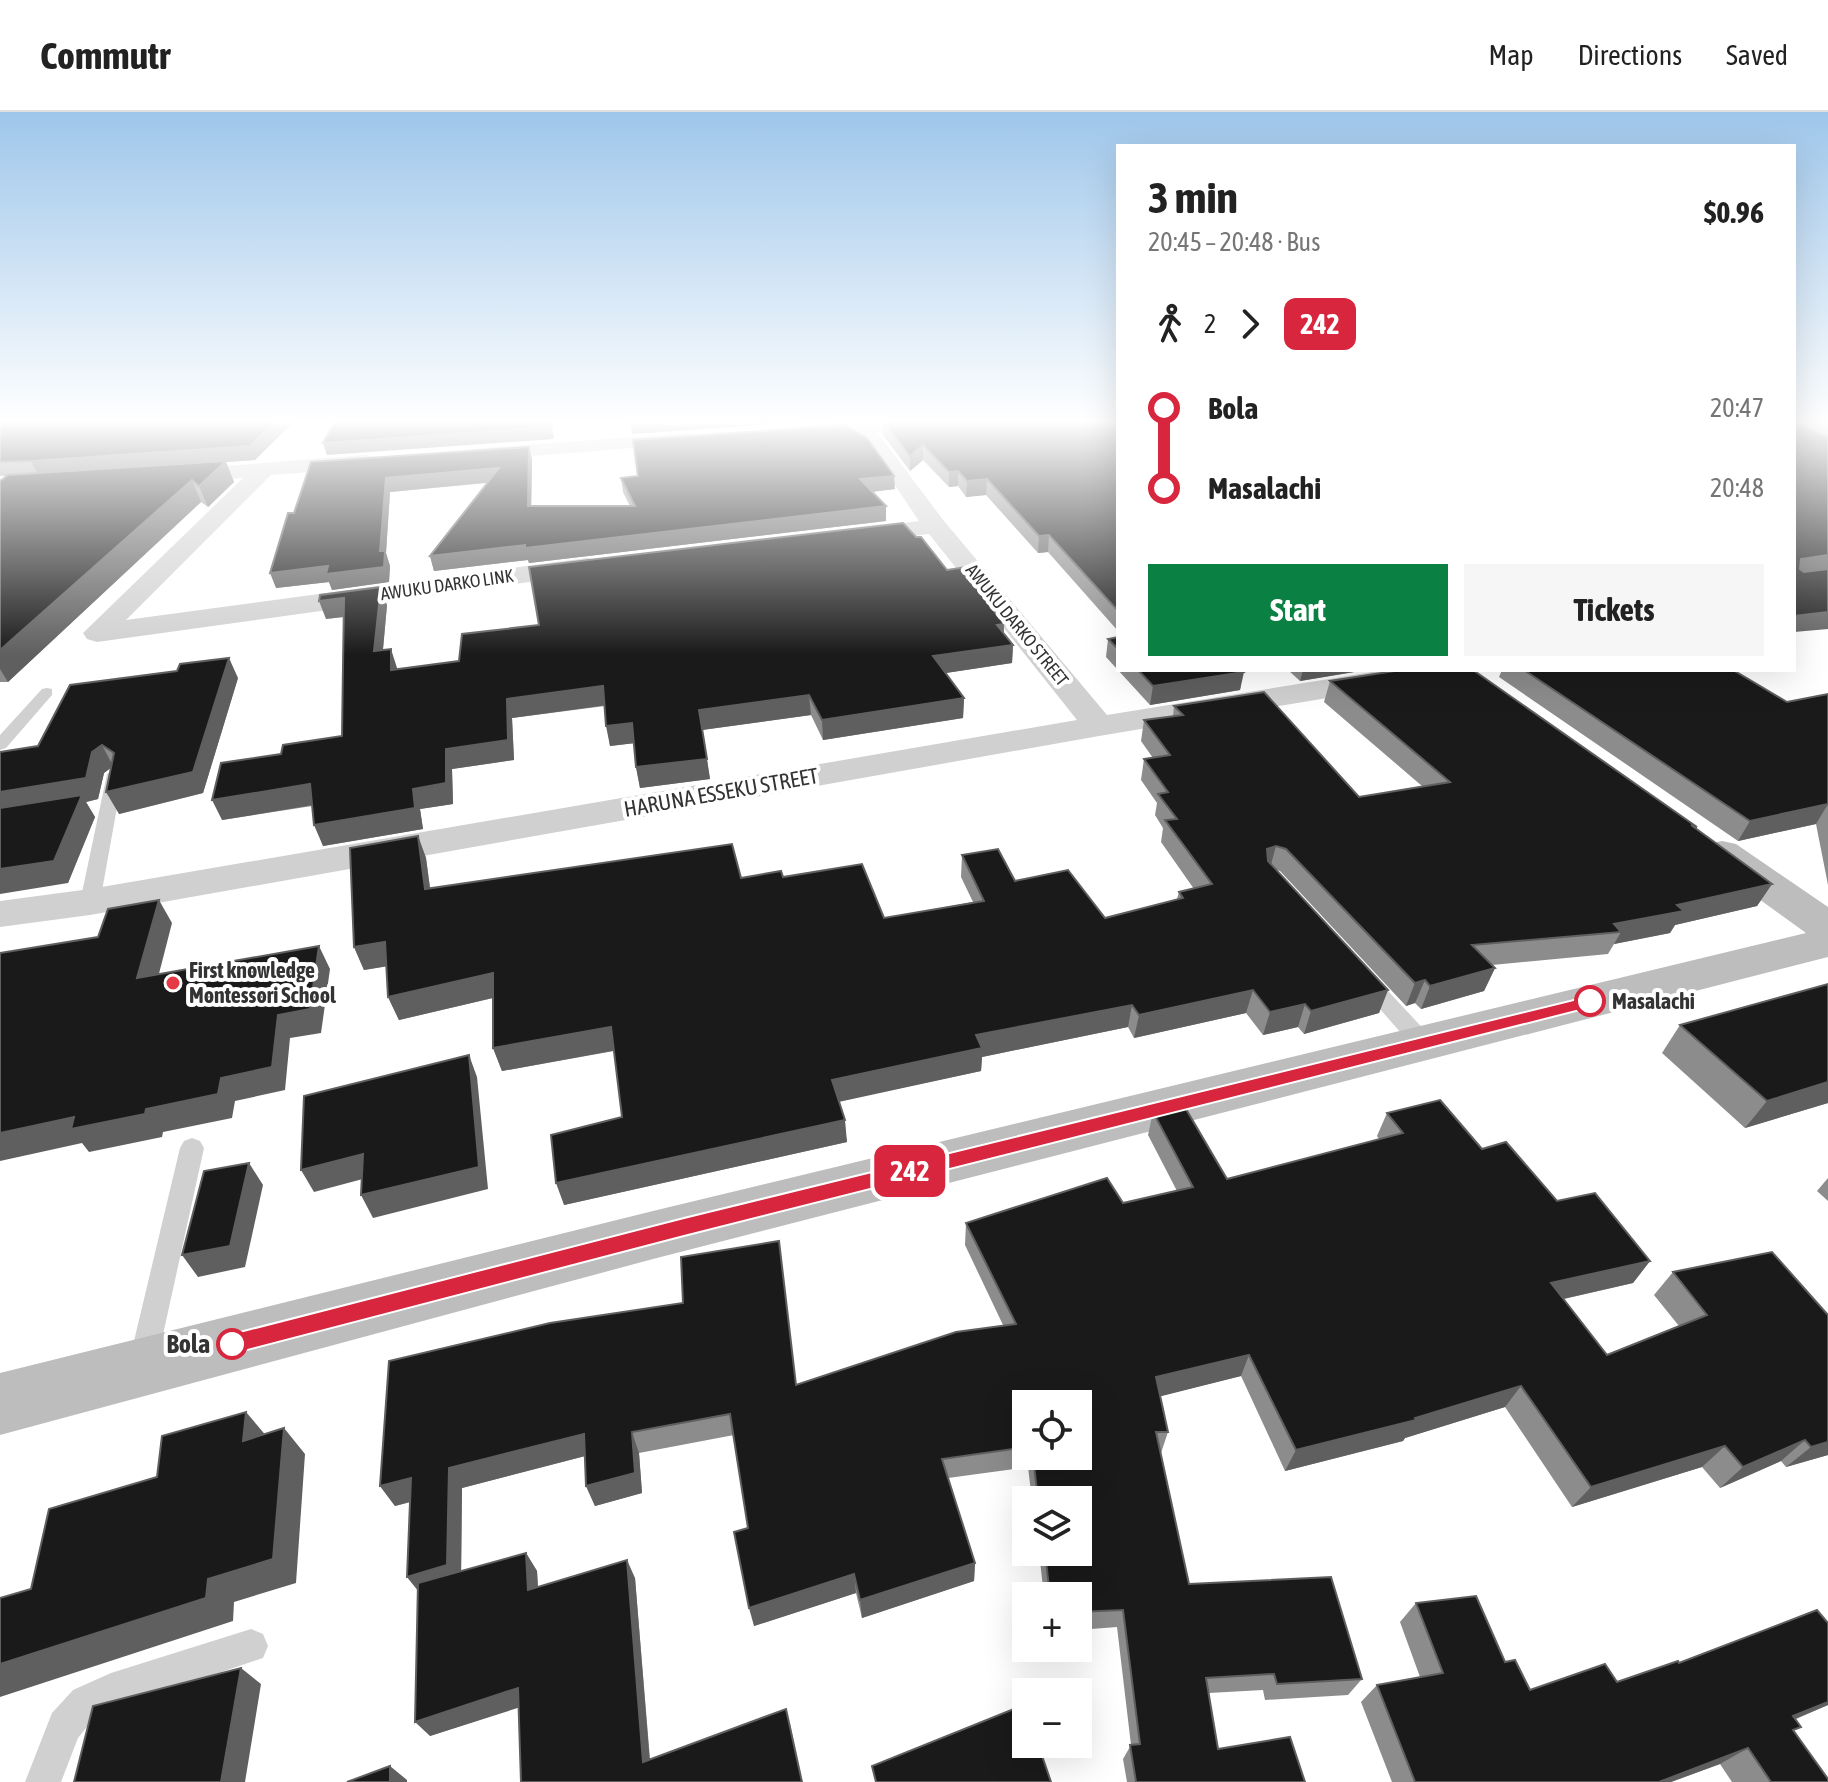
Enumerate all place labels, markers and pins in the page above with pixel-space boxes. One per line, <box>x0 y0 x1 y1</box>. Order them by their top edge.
place label: First knowledge Montessori School <box>189 957 337 1008</box>
marker: First knowledge Montessori School <box>164 974 182 992</box>
marker: Masalachi <box>1575 986 1605 1016</box>
place label: Masalachi <box>1612 988 1695 1014</box>
place label: Bola <box>166 1329 210 1359</box>
marker: Bola <box>217 1329 247 1359</box>

